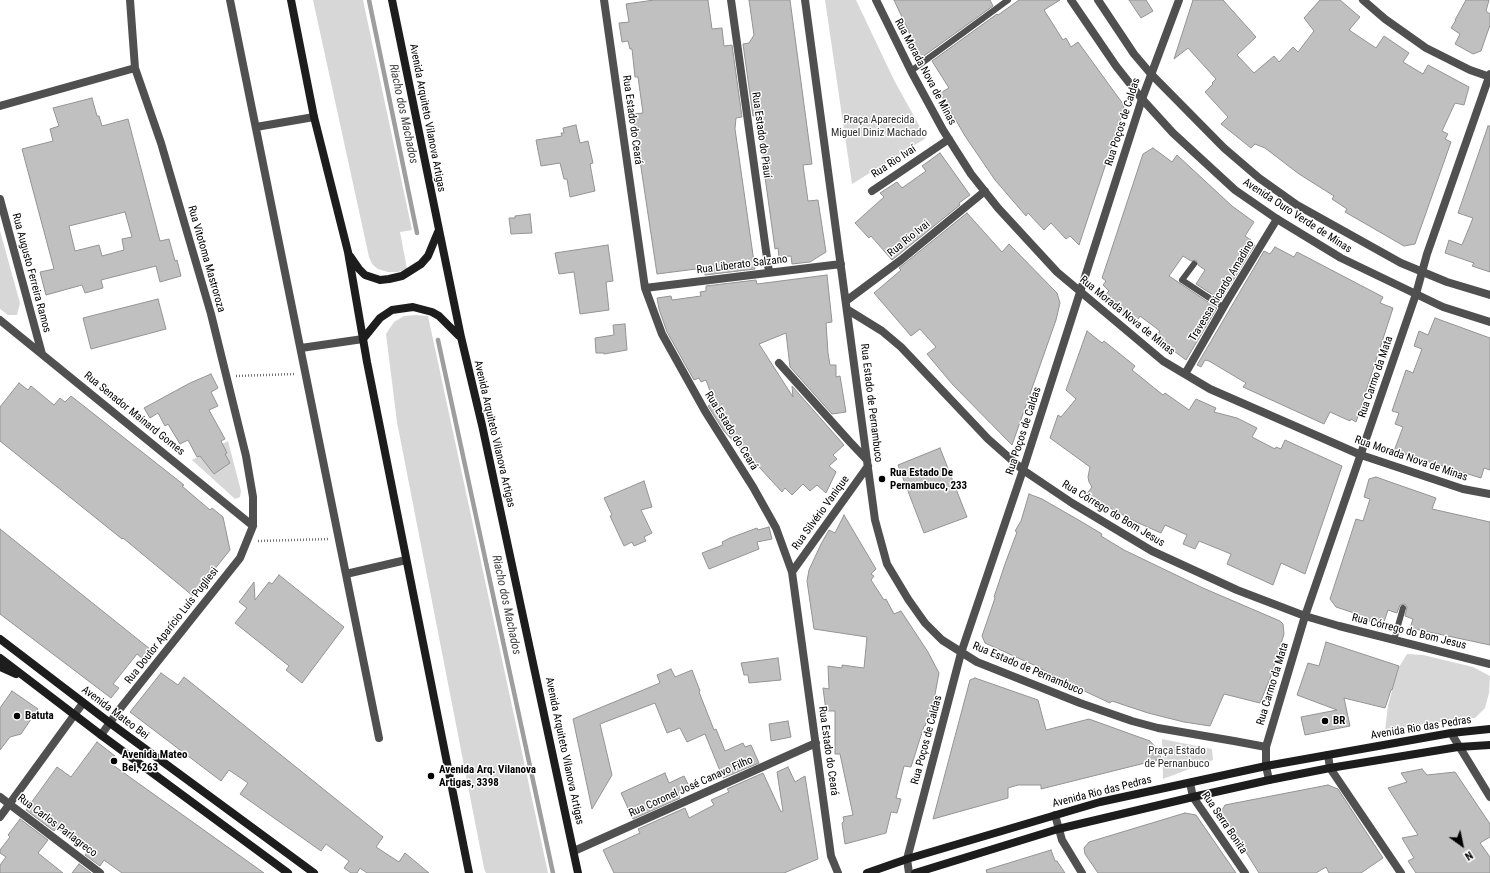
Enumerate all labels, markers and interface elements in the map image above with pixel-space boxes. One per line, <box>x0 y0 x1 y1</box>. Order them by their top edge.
street label: Rua Morada Nova de Minas <box>891 17 959 127</box>
street label: Avenida Arquiteto Vilanova Artigas <box>406 43 448 193</box>
water label: Riacho dos Machados <box>385 63 421 165</box>
street label: Rua Estado do Ceará <box>619 75 645 165</box>
street label: Rua Poços de Caldas <box>1103 76 1143 168</box>
street label: Rua Estado do Piauí <box>748 91 774 179</box>
park label: Praça Aparecida Miguel Diniz Machado <box>831 113 927 139</box>
street label: Rua Rio Ivaí <box>869 143 919 181</box>
street label: Avenida Ouro Verde de Minas <box>1240 176 1354 256</box>
street label: Rua Vitotoma Mastroroza <box>184 204 228 314</box>
street label: Rua Augusto Ferreira Ramos <box>9 212 53 334</box>
street label: Rua Rio Ivai <box>885 218 933 260</box>
street label: Travessa Ricardo Amadino <box>1187 238 1257 344</box>
street label: Rua Liberato Salzano <box>696 253 788 277</box>
street label: Rua Morada Nova de Minas <box>1077 274 1177 358</box>
street label: Rua Carmo da Mata <box>1356 334 1396 420</box>
street label: Rua Estado de Pernambuco <box>857 343 885 463</box>
street label: Avenida Arquiteto Vilanova Artigas <box>471 359 517 509</box>
street label: Rua Senador Mainard Gomes <box>81 369 187 459</box>
street label: Rua Poços de Caldas <box>1004 385 1044 477</box>
street label: Rua Estado do Ceará <box>702 389 760 473</box>
street label: Rua Morada Nova de Minas <box>1353 433 1469 485</box>
place label: Rua Estado De Pernambuco, 233 <box>890 466 967 492</box>
street label: Rua Silvério Vanique <box>790 473 852 553</box>
marker: Rua Estado De Pernambuco, 233 <box>877 474 887 484</box>
street label: Rua Córrego do Bom Jesus <box>1059 478 1167 550</box>
water label: Riacho dos Machados <box>488 554 524 656</box>
street label: Rua Doutor Aparício Luís Pugliesi <box>122 565 222 687</box>
street label: Rua Córrego do Bom Jesus <box>1350 611 1468 653</box>
street label: Rua Estado de Pernambuco <box>970 640 1086 698</box>
street label: Rua Carmo da Mata <box>1254 641 1292 727</box>
street label: Avenida Arquiteto Vilanova Artigas <box>542 676 586 826</box>
street label: Avenida Mateo Bei <box>79 683 151 743</box>
street label: Rua Poços de Caldas <box>909 694 945 786</box>
street label: Rua Estado do Ceará <box>815 706 841 796</box>
place label: Batuta <box>25 709 54 723</box>
marker: Batuta <box>12 711 22 721</box>
place label: BR <box>1333 714 1345 728</box>
street label: Avenida Rio das Pedras <box>1370 714 1472 742</box>
marker: BR <box>1320 716 1330 726</box>
park label: Praça Estado de Pernanbuco <box>1145 744 1209 770</box>
place label: Avenida Mateo Bei, 263 <box>122 748 187 774</box>
street label: Rua Coronel José Canavo Filho <box>627 754 755 820</box>
marker: Avenida Mateo Bei, 263 <box>109 756 119 766</box>
place label: Avenida Arq. Vilanova Artigas, 3398 <box>439 763 536 789</box>
marker: Avenida Arq. Vilanova Artigas, 3398 <box>426 771 436 781</box>
street label: Avenida Rio das Pedras <box>1051 773 1153 811</box>
street label: Rua Serra Bonita <box>1198 789 1250 857</box>
street label: Rua Carlos Parlagreco <box>15 792 99 860</box>
north arrow <box>1442 825 1482 865</box>
text: N <box>1462 848 1475 863</box>

